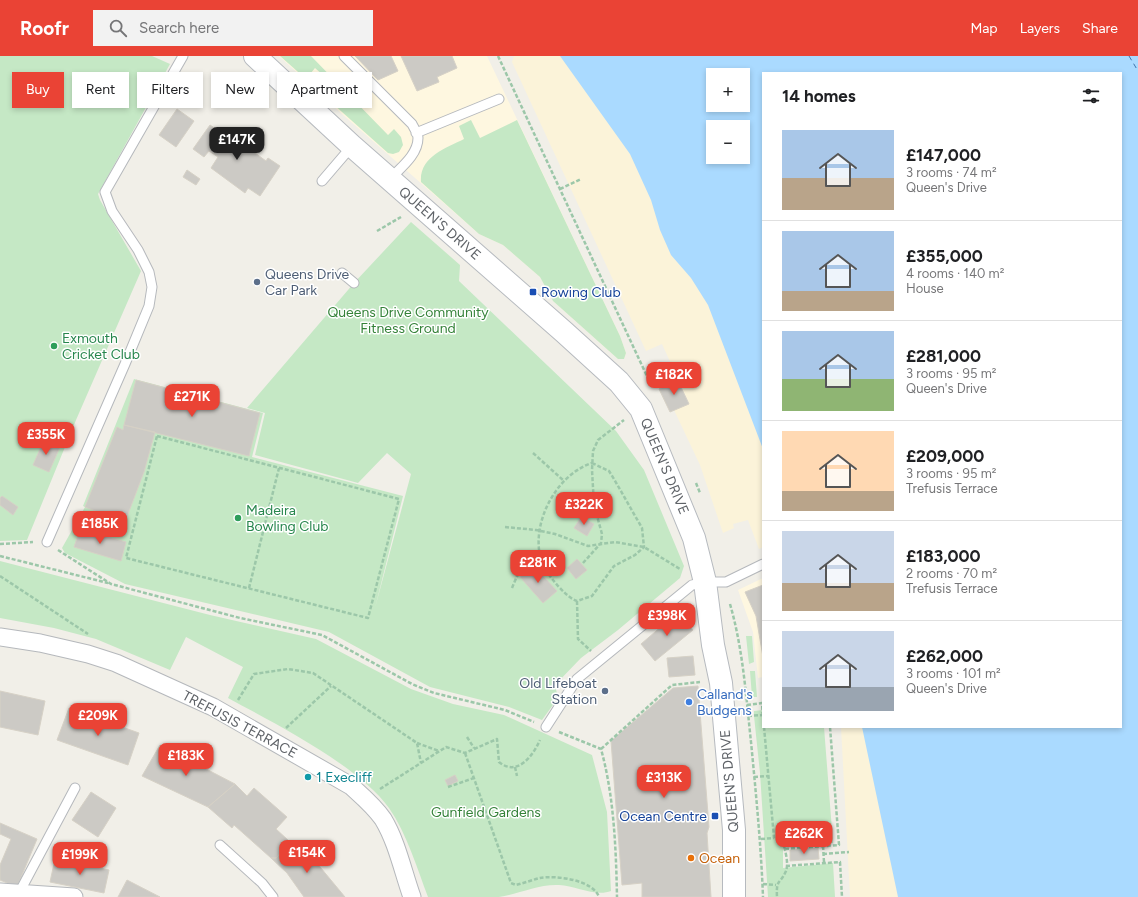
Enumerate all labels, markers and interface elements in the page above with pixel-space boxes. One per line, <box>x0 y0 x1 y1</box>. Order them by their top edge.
search box <box>93 10 373 46</box>
text: Roofr <box>20 17 69 40</box>
icon: search <box>107 17 129 39</box>
text: Search here <box>139 19 219 37</box>
text: Map <box>970 20 998 37</box>
text: Layers <box>1020 20 1060 37</box>
text: Share <box>1082 20 1118 37</box>
map controls <box>706 68 750 164</box>
button: + <box>706 68 750 112</box>
chip: Buy <box>12 72 64 108</box>
chip: Rent <box>72 72 129 108</box>
chip: Filters <box>137 72 203 108</box>
chip: New <box>211 72 269 108</box>
chip: Apartment <box>277 72 372 108</box>
icon: filters <box>1080 85 1102 107</box>
text: 14 homes <box>782 86 856 106</box>
button: − <box>706 120 750 164</box>
pin: £147K <box>209 127 265 161</box>
text: £147K <box>218 132 256 147</box>
text: £147,000 <box>906 145 981 165</box>
icon: home <box>814 146 862 194</box>
text: 3 rooms · 74 m² <box>906 165 997 180</box>
text: Queen's Drive <box>906 180 987 195</box>
street label: QUEEN'S DRIVE <box>395 183 484 264</box>
text: £355,000 <box>906 246 983 266</box>
icon: home <box>814 247 862 295</box>
place label: Queens Drive Car Park <box>265 266 350 299</box>
text: 4 rooms · 140 m² <box>906 266 1004 281</box>
marker: Queens Drive Car Park <box>252 277 262 287</box>
text: House <box>906 281 944 296</box>
place label: Rowing Club <box>541 284 621 301</box>
marker: Rowing Club <box>528 287 538 297</box>
park label: Queens Drive Community Fitness Ground <box>327 304 489 337</box>
place label: Exmouth Cricket Club <box>62 330 140 363</box>
marker: Exmouth Cricket Club <box>49 341 59 351</box>
text: £281,000 <box>906 346 981 366</box>
icon: home <box>814 347 862 395</box>
pin: £182K <box>646 362 702 396</box>
text: 3 rooms · 95 m² <box>906 366 996 381</box>
text: £182K <box>655 367 693 382</box>
text: Queen's Drive <box>906 381 987 396</box>
pin: £271K <box>164 384 220 418</box>
text: £271K <box>174 389 210 404</box>
street label: QUEEN'S DRIVE <box>637 415 693 517</box>
pin: £355K <box>18 422 74 456</box>
text: £355K <box>27 427 65 442</box>
text: £209,000 <box>906 446 984 466</box>
icon: home <box>814 447 862 495</box>
text: 3 rooms · 95 m² <box>906 466 996 481</box>
text: Trefusis Terrace <box>906 481 997 496</box>
pin: £322K <box>556 492 612 526</box>
text: £322K <box>565 497 603 512</box>
place label: Madeira Bowling Club <box>246 502 328 535</box>
pin: £185K <box>72 511 128 545</box>
marker: Madeira Bowling Club <box>233 513 243 523</box>
text: £185K <box>81 516 119 531</box>
text: £183,000 <box>906 546 981 566</box>
icon: home <box>814 547 862 595</box>
pin: £281K <box>510 550 566 584</box>
text: £281K <box>519 555 557 570</box>
text: 2 rooms · 70 m² <box>906 566 997 581</box>
text: Trefusis Terrace <box>906 581 997 596</box>
pin: £398K <box>639 603 695 637</box>
text: £398K <box>647 608 687 623</box>
text: £262,000 <box>906 646 983 666</box>
icon: home <box>814 647 862 695</box>
text: 3 rooms · 101 m² <box>906 666 1001 681</box>
place label: Old Lifeboat Station <box>519 675 597 708</box>
text: Queen's Drive <box>906 681 987 696</box>
marker: Old Lifeboat Station <box>600 686 610 696</box>
place label: Calland's Budgens <box>697 686 753 719</box>
street label: TREFUSIS TERRACE <box>179 687 300 762</box>
marker: Calland's Budgens <box>684 697 694 707</box>
pin: £209K <box>70 703 126 737</box>
text: £209K <box>78 708 118 723</box>
street label: QUEEN'S DRIVE <box>717 729 742 833</box>
pin: £183K <box>158 743 214 777</box>
text: £183K <box>167 748 205 763</box>
pin: £313K <box>636 765 692 799</box>
place label: 1 Execliff <box>316 769 373 786</box>
text: £313K <box>646 770 682 785</box>
marker: 1 Execliff <box>303 772 313 782</box>
park label: Gunfield Gardens <box>431 804 541 821</box>
place label: Ocean Centre <box>619 808 707 825</box>
marker: Ocean Centre <box>710 811 720 821</box>
pin: £262K <box>776 821 832 855</box>
text: £262K <box>785 826 824 841</box>
pin: £154K <box>279 840 335 874</box>
pin: £199K <box>52 842 108 876</box>
text: £154K <box>288 845 326 860</box>
text: £199K <box>62 847 98 862</box>
place label: Ocean <box>699 850 740 867</box>
marker: Ocean <box>686 853 696 863</box>

